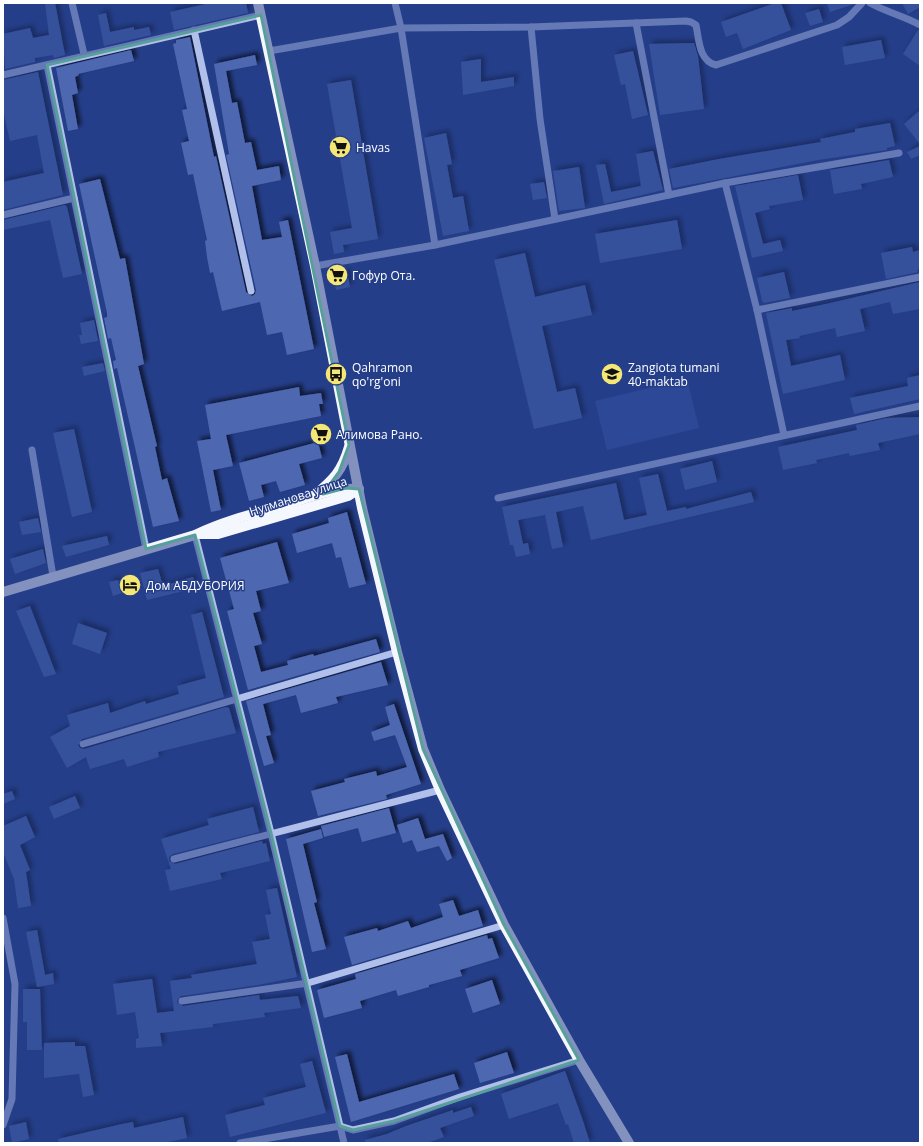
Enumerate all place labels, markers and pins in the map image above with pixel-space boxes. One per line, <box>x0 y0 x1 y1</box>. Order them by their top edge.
supermarket icon: Havas <box>327 134 353 160</box>
place label: Havas <box>356 139 390 156</box>
supermarket icon: Гофур Ота. <box>324 262 350 288</box>
place label: Гофур Ота. <box>352 267 415 284</box>
place label: Qahramon qo'rg'oni <box>352 359 413 390</box>
place label: Zangiota tumani 40-maktab <box>628 359 720 390</box>
bus stop icon: Qahramon qo'rg'oni <box>323 361 349 387</box>
school or university icon: Zangiota tumani 40-maktab <box>599 361 625 387</box>
supermarket icon: Алимова Рано. <box>308 421 334 447</box>
place label: Алимова Рано. <box>336 426 423 443</box>
hotel icon: Дом АБДУБОРИЯ <box>117 572 143 598</box>
place label: Дом АБДУБОРИЯ <box>146 577 245 594</box>

